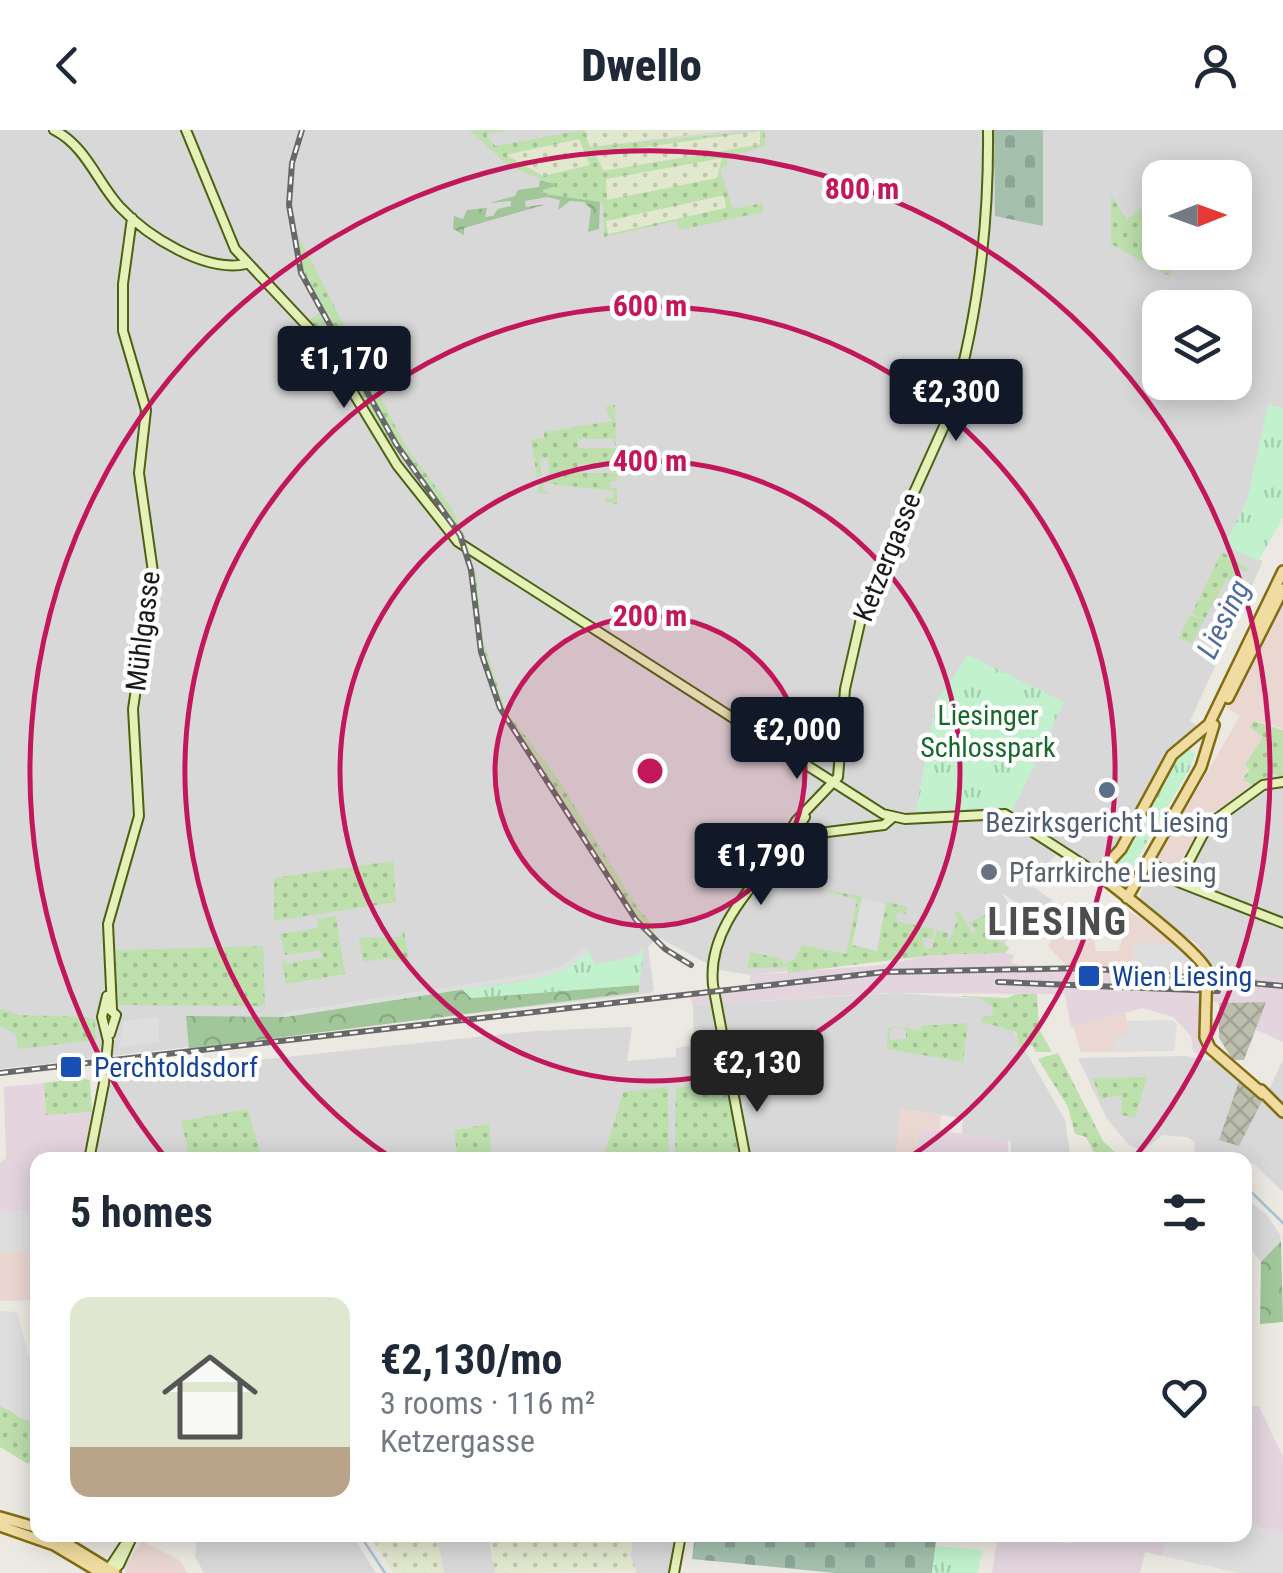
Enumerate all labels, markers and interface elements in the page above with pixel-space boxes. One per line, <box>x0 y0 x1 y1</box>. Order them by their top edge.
icon: back <box>40 38 95 93</box>
icon: person <box>1188 38 1243 93</box>
text: Dwello <box>581 39 702 92</box>
north arrow <box>1142 160 1252 270</box>
map controls <box>1142 160 1252 400</box>
text: 800 m <box>825 171 899 206</box>
text: 600 m <box>613 288 687 323</box>
button: layers <box>1142 290 1252 400</box>
pin: €1,170 <box>263 326 425 411</box>
text: €1,170 <box>300 339 388 377</box>
pin: €2,300 <box>875 359 1037 444</box>
text: €2,300 <box>912 372 1000 410</box>
text: 400 m <box>613 443 687 478</box>
street label: Ketzergasse <box>846 488 928 626</box>
street label: Mühlgasse <box>119 569 167 693</box>
water label: Liesing <box>1189 574 1257 664</box>
text: 200 m <box>613 598 687 633</box>
pin: €2,000 <box>716 697 878 782</box>
park label: Liesinger Schlosspark <box>920 699 1056 764</box>
text: €2,000 <box>753 710 841 748</box>
centre of rings <box>632 753 668 789</box>
marker: Bezirksgericht Liesing <box>1096 779 1118 801</box>
place label: Bezirksgericht Liesing <box>985 806 1229 839</box>
pin: €1,790 <box>680 823 842 908</box>
text: €1,790 <box>717 836 805 874</box>
place label: Pfarrkirche Liesing <box>1009 856 1217 889</box>
marker: Pfarrkirche Liesing <box>978 861 1000 883</box>
district label: LIESING <box>988 900 1128 944</box>
place label: Wien Liesing <box>1112 960 1252 993</box>
marker: Wien Liesing <box>1076 963 1102 989</box>
pin: €2,130 <box>676 1030 838 1115</box>
text: €2,130 <box>713 1043 801 1081</box>
place label: Perchtoldsdorf <box>94 1051 258 1084</box>
marker: Perchtoldsdorf <box>58 1054 84 1080</box>
icon: filters <box>1157 1185 1212 1240</box>
text: 5 homes <box>70 1188 213 1237</box>
text: €2,130/mo <box>380 1335 562 1384</box>
icon: home <box>150 1337 270 1457</box>
icon: heart <box>1157 1370 1212 1425</box>
text: 3 rooms · 116 m² <box>380 1384 595 1422</box>
text: Ketzergasse <box>380 1422 535 1460</box>

